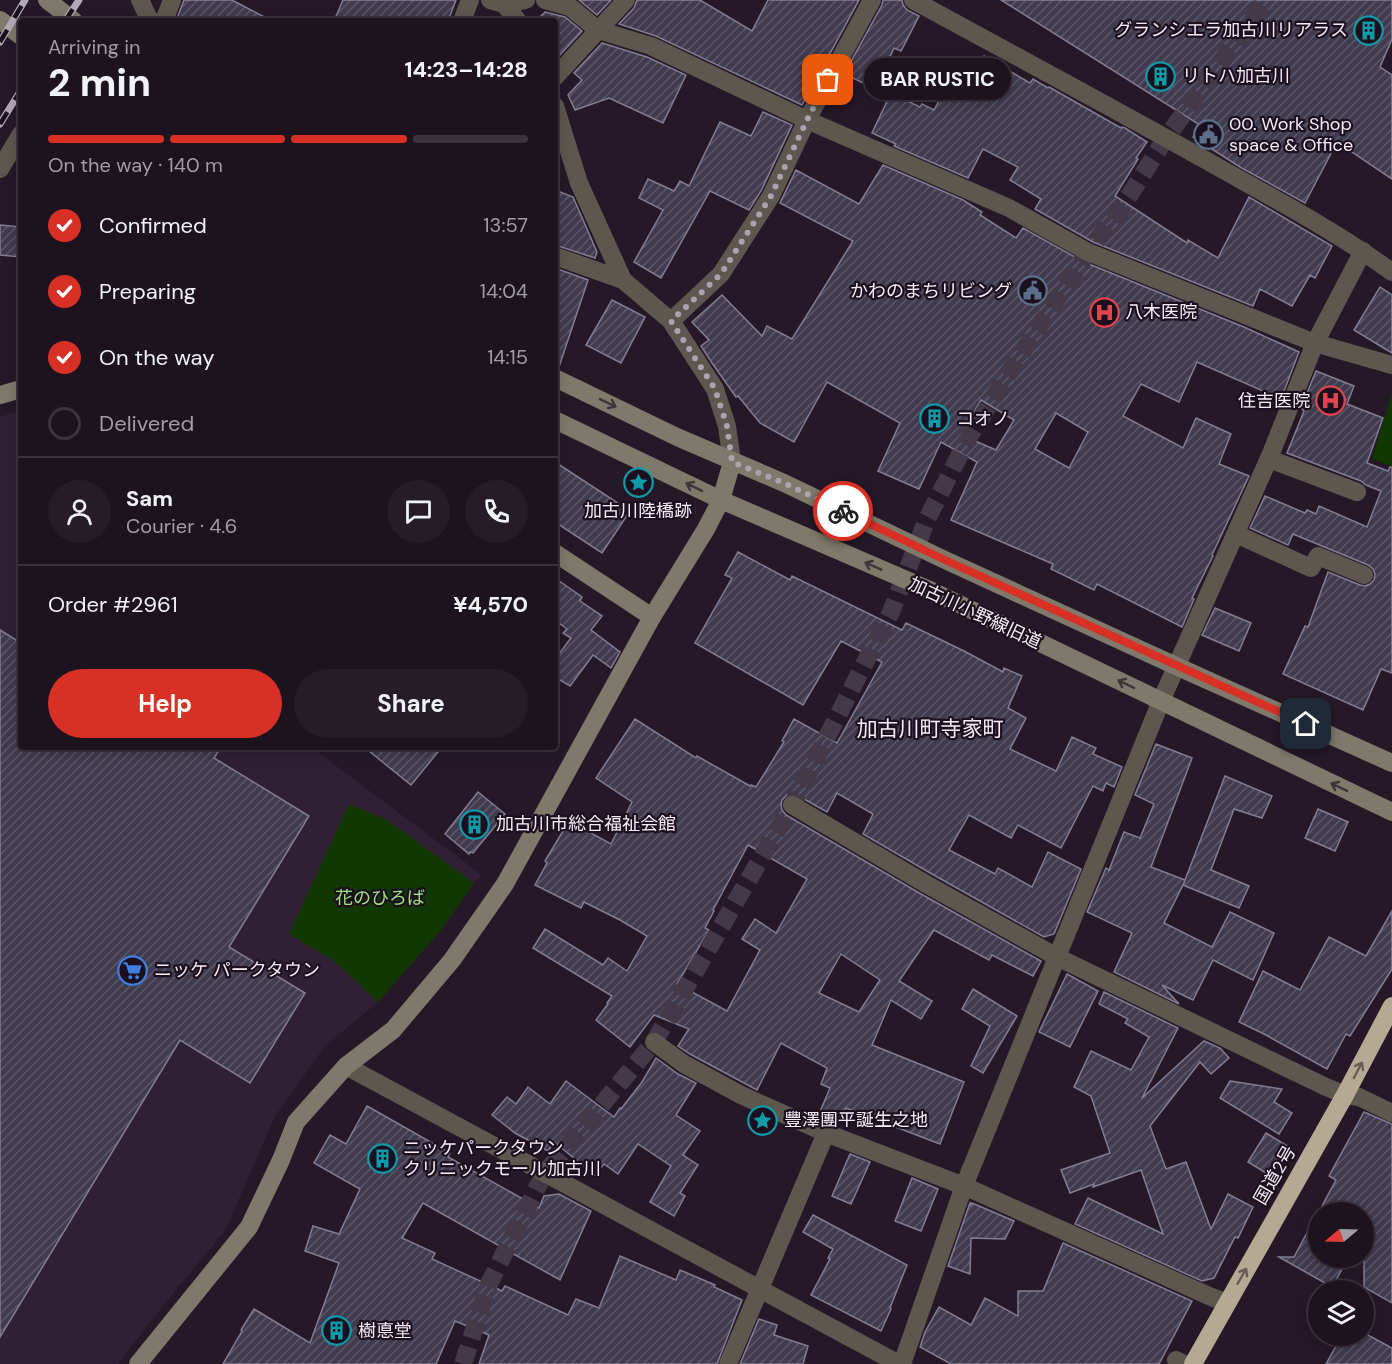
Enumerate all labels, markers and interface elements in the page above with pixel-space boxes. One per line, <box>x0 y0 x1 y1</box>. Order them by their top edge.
building icon: グランシエラ加古川リアラス <box>1353 14 1385 46</box>
place label: グランシエラ加古川リアラス <box>1114 18 1348 42</box>
text: Arriving in <box>48 34 140 60</box>
pin <box>802 54 853 105</box>
text: 14:23–14:28 <box>404 55 528 84</box>
text: 2 min <box>48 57 151 108</box>
callout: BAR RUSTIC <box>864 59 1011 101</box>
building icon: リトハ加古川 <box>1145 60 1177 92</box>
icon: bag <box>811 63 844 96</box>
place label: リトハ加古川 <box>1182 64 1290 88</box>
text: BAR RUSTIC <box>880 66 995 92</box>
place label: 00. Work Shop space & Office <box>1229 112 1353 157</box>
public building icon: 00. Work Shop space & Office <box>1192 118 1224 150</box>
text: On the way · 140 m <box>48 152 223 178</box>
icon: check <box>48 209 81 242</box>
text: Confirmed <box>99 211 207 240</box>
text: 13:57 <box>483 212 528 238</box>
icon: check <box>48 275 81 308</box>
public building icon: かわのまちリビング <box>1017 275 1049 307</box>
text: Preparing <box>99 277 196 306</box>
text: 14:04 <box>480 278 528 304</box>
place label: かわのまちリビング <box>850 279 1012 303</box>
hospital icon: 八木医院 <box>1088 296 1120 328</box>
place label: 八木医院 <box>1125 300 1197 324</box>
icon: check <box>48 341 81 374</box>
text: On the way <box>99 343 214 372</box>
text: 14:15 <box>487 344 528 370</box>
hospital icon: 住吉医院 <box>1315 385 1347 417</box>
place label: 住吉医院 <box>1238 389 1310 413</box>
one-way arrow <box>598 398 616 410</box>
building icon: コオノ <box>919 403 951 435</box>
place label: コオノ <box>956 407 1010 431</box>
text: Delivered <box>99 409 194 438</box>
place icon: 加古川陸橋跡 <box>622 466 654 498</box>
button: person <box>48 480 111 543</box>
button: chat <box>387 480 450 543</box>
button: phone <box>465 480 528 543</box>
one-way arrow <box>686 481 704 493</box>
courier <box>813 481 873 541</box>
text: Sam <box>126 484 173 513</box>
icon: bike <box>827 495 860 528</box>
place label: 加古川陸橋跡 <box>584 499 692 523</box>
text: Courier · 4.6 <box>126 513 237 539</box>
one-way arrow <box>864 560 882 571</box>
street label: 加古川小野線旧道 <box>905 572 1045 654</box>
text: Order #2961 <box>48 590 178 619</box>
text: ¥4,570 <box>453 590 528 619</box>
button: Help <box>48 669 282 738</box>
button: Share <box>294 669 528 738</box>
one-way arrow <box>1117 678 1135 689</box>
pin <box>1280 698 1331 749</box>
icon: home <box>1289 707 1322 740</box>
district label: 加古川町寺家町 <box>857 715 1004 743</box>
one-way arrow <box>1331 780 1349 792</box>
building icon: 加古川市総合福祉会館 <box>459 808 491 840</box>
place label: 加古川市総合福祉会館 <box>496 812 676 836</box>
park label: 花のひろば <box>335 886 425 910</box>
supermarket icon: ニッケ パークタウン <box>117 954 149 986</box>
place label: ニッケ パークタウン <box>154 958 320 982</box>
one-way arrow <box>1353 1061 1364 1079</box>
place icon: 豐澤團平誕生之地 <box>747 1104 779 1136</box>
place label: 豐澤團平誕生之地 <box>784 1108 928 1132</box>
place label: ニッケパークタウン クリニックモール加古川 <box>403 1136 601 1181</box>
street label: 国道2号 <box>1249 1141 1301 1209</box>
building icon: ニッケパークタウン クリニックモール加古川 <box>366 1142 398 1174</box>
north arrow <box>1308 1202 1374 1268</box>
map controls <box>1308 1202 1374 1346</box>
one-way arrow <box>1236 1268 1248 1285</box>
button: layers <box>1308 1280 1374 1346</box>
building icon: 樹悳堂 <box>321 1315 353 1347</box>
place label: 樹悳堂 <box>358 1319 412 1343</box>

